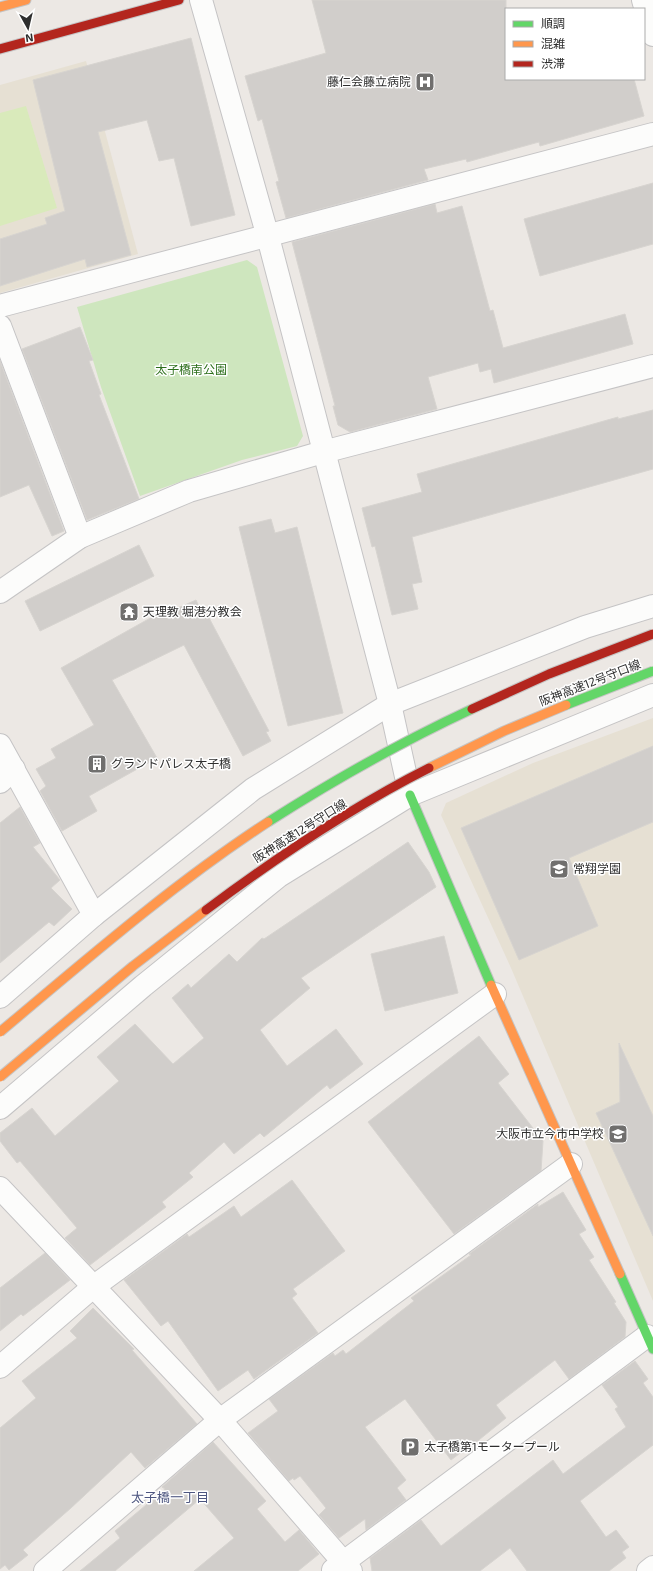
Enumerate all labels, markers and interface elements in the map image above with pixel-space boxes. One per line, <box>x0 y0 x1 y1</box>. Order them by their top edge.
north arrow <box>8 8 48 48</box>
legend <box>505 8 645 80</box>
text: 順調 <box>541 16 565 30</box>
text: N <box>25 31 34 45</box>
text: 混雑 <box>541 36 565 50</box>
text: 渋滞 <box>541 56 565 70</box>
hospital icon: 藤仁会藤立病院 <box>414 71 436 93</box>
place label: 藤仁会藤立病院 <box>327 74 411 88</box>
park label: 太子橋南公園 <box>155 362 227 376</box>
temple icon: 天理教 堀港分教会 <box>118 601 140 623</box>
place label: 天理教 堀港分教会 <box>143 604 242 618</box>
street label: 阪神高速12号守口線 <box>537 656 642 708</box>
building icon: グランドパレス太子橋 <box>86 753 108 775</box>
place label: グランドパレス太子橋 <box>111 756 231 770</box>
street label: 阪神高速12号守口線 <box>250 796 349 865</box>
school or university icon: 常翔学園 <box>548 858 570 880</box>
place label: 常翔学園 <box>573 861 621 875</box>
school or university icon: 大阪市立今市中学校 <box>607 1123 629 1145</box>
place label: 大阪市立今市中学校 <box>496 1126 604 1140</box>
parking icon: 太子橋第1モータープール <box>399 1436 421 1458</box>
place label: 太子橋第1モータープール <box>424 1439 560 1453</box>
district label: 太子橋一丁目 <box>131 1489 209 1505</box>

